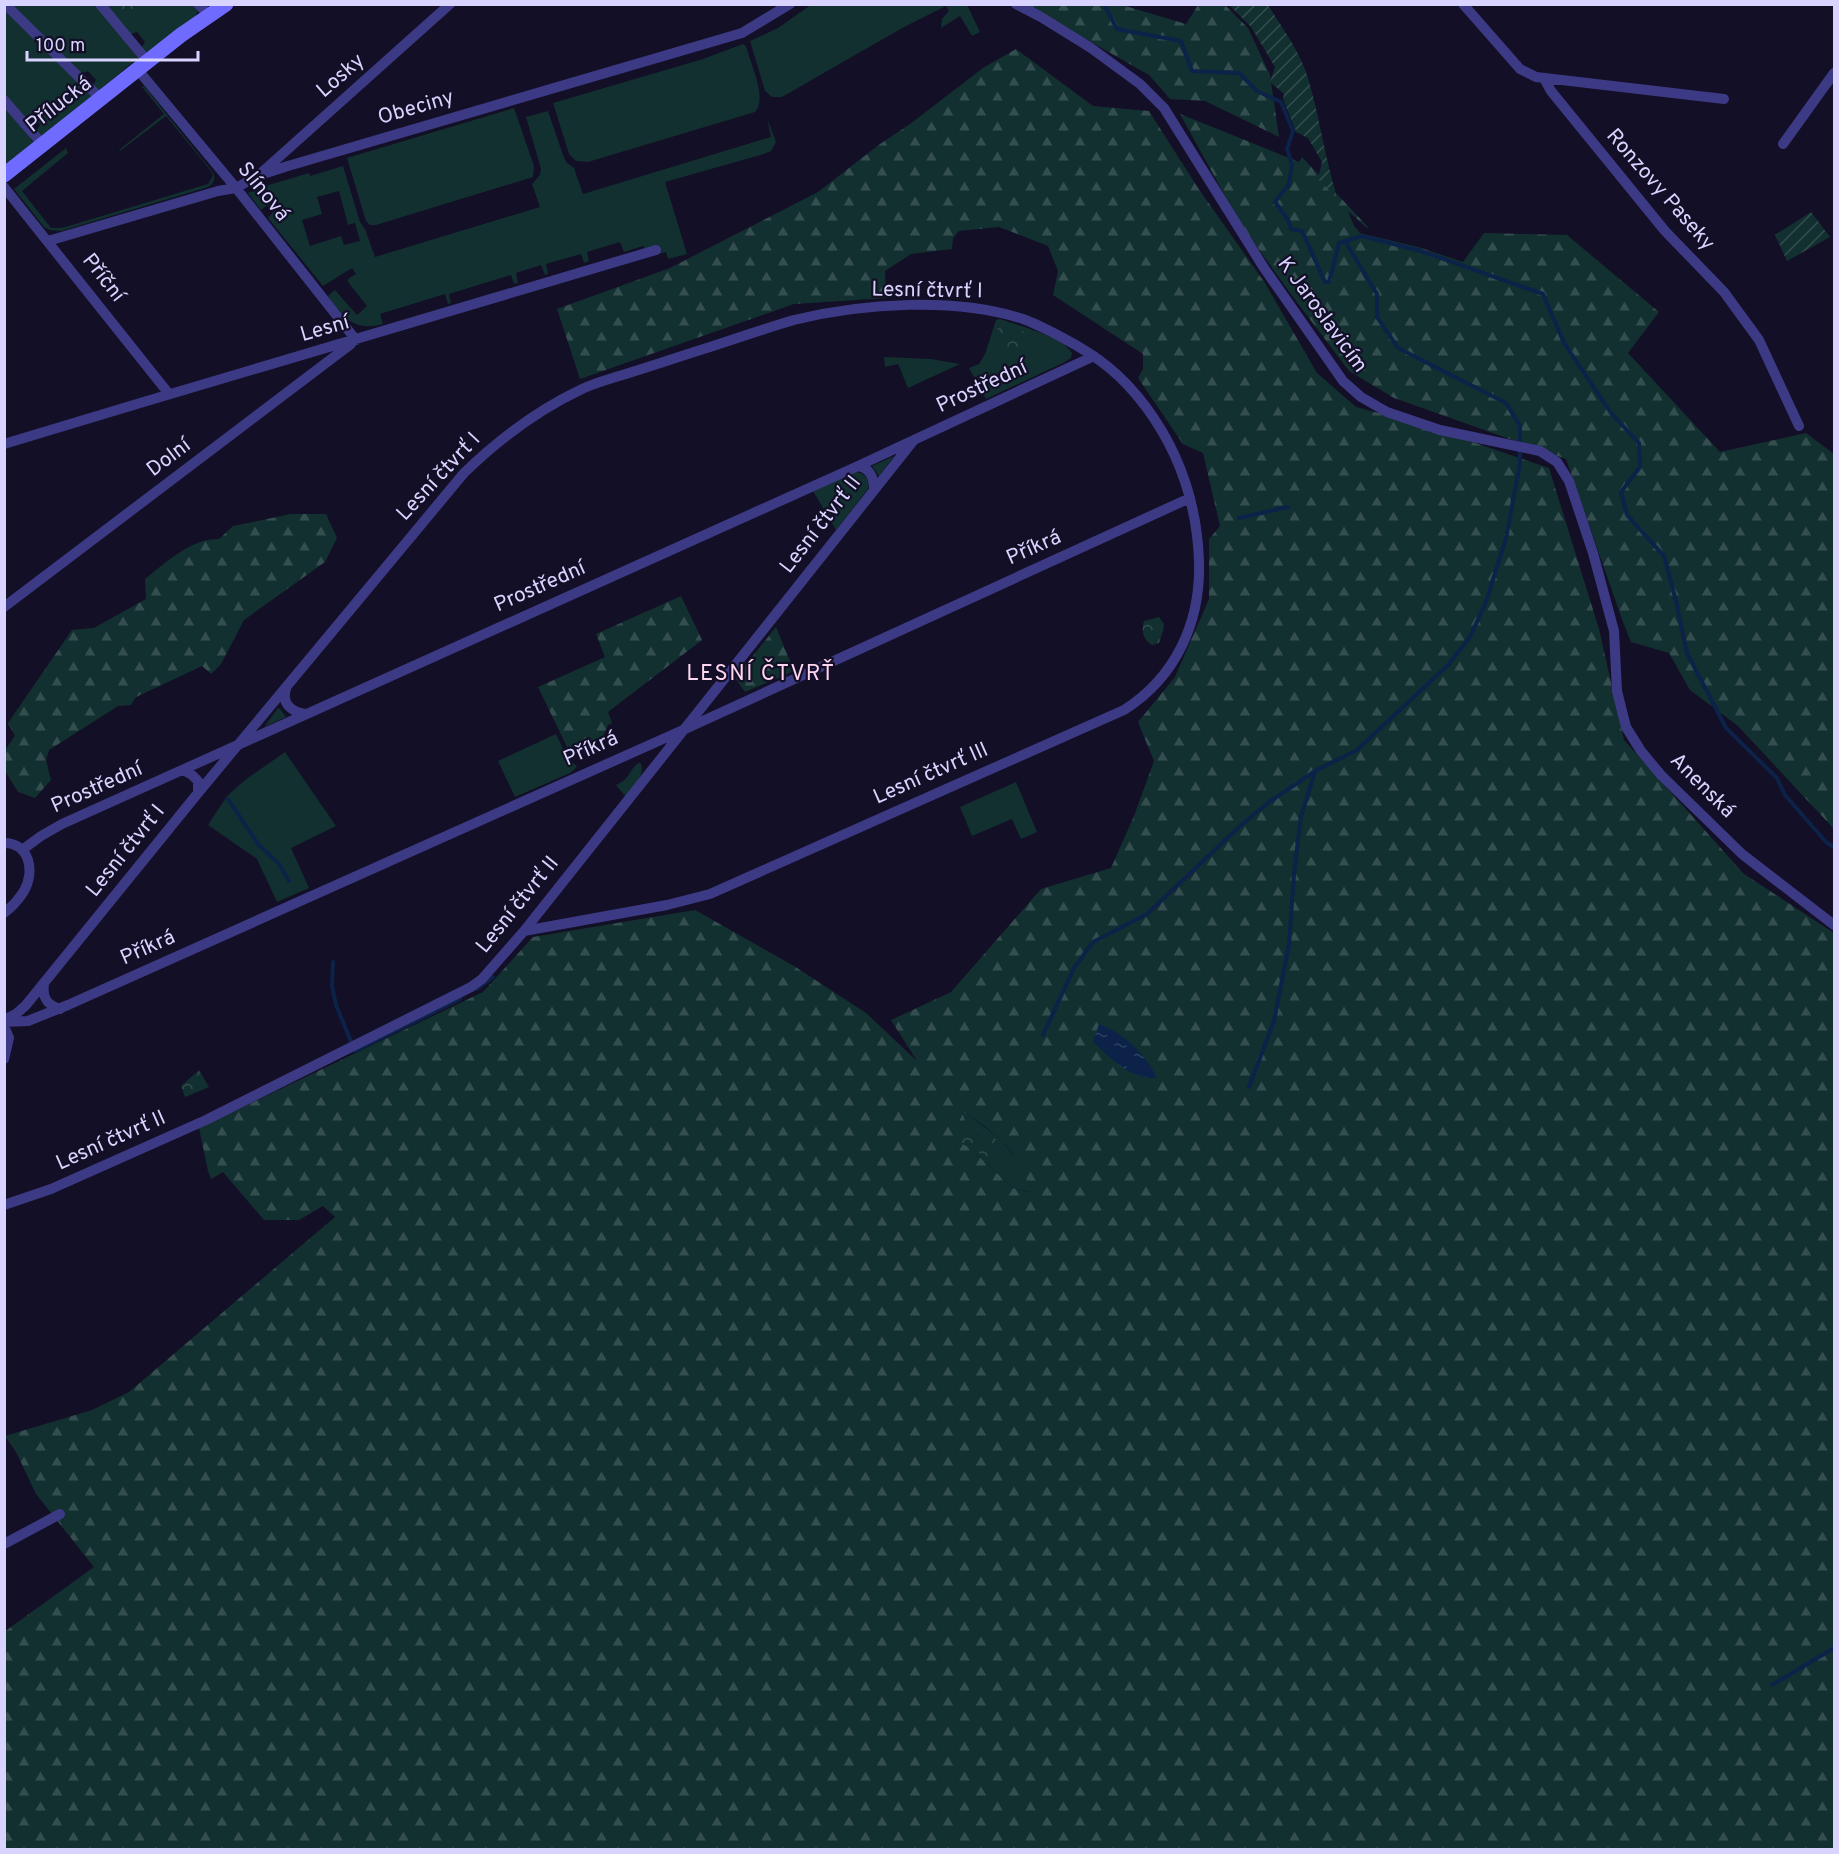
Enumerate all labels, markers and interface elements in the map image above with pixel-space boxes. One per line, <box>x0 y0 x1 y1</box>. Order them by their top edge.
scale bar <box>27 24 198 62</box>
text: 100 m <box>36 35 85 58</box>
street label: Losky <box>311 48 371 104</box>
street label: Přílucká <box>20 71 98 139</box>
street label: Obeciny <box>375 84 457 132</box>
street label: Ronzovy Paseky <box>1600 123 1720 257</box>
street label: Slínová <box>231 157 295 227</box>
street label: Příční <box>76 248 131 309</box>
street label: K Jaroslavicím <box>1271 252 1373 378</box>
street label: Lesní čtvrť I <box>871 277 983 305</box>
street label: Lesní <box>297 309 354 349</box>
street label: Prostřední <box>932 354 1033 420</box>
street label: Lesní čtvrť I <box>391 427 487 527</box>
street label: Dolní <box>142 432 198 483</box>
street label: Lesní čtvrť II <box>774 470 868 580</box>
street label: Příkrá <box>1002 524 1066 572</box>
street label: Prostřední <box>490 554 591 619</box>
district label: LESNÍ ČTVRŤ <box>686 658 836 688</box>
street label: Příkrá <box>559 725 623 773</box>
street label: Lesní čtvrť III <box>869 737 993 811</box>
street label: Anenská <box>1664 748 1740 824</box>
street label: Prostřední <box>47 755 148 820</box>
street label: Lesní čtvrť I <box>80 799 172 903</box>
street label: Lesní čtvrť II <box>471 851 565 959</box>
street label: Příkrá <box>116 924 180 972</box>
street label: Lesní čtvrť II <box>52 1105 170 1177</box>

